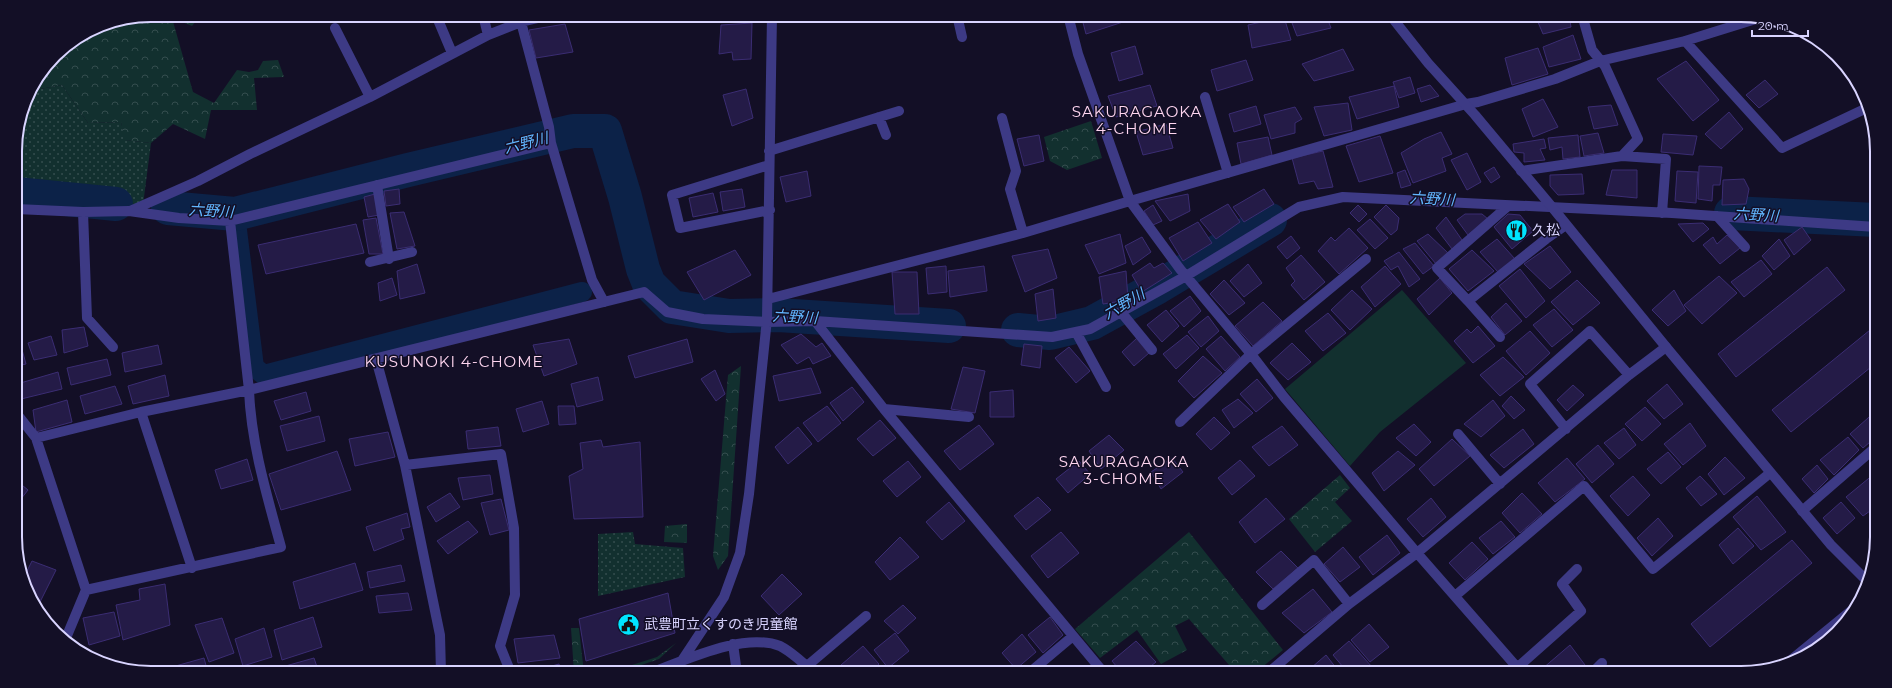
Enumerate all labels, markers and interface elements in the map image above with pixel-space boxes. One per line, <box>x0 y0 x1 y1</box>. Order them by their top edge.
scale bar <box>1752 12 1808 38</box>
text: 20 m <box>1758 18 1789 33</box>
district label: SAKURAGAOKA 4-CHOME <box>1072 102 1202 138</box>
water label: 六野川 <box>502 127 552 157</box>
water label: 六野川 <box>1409 188 1457 209</box>
water label: 六野川 <box>188 200 236 221</box>
water label: 六野川 <box>1733 204 1781 225</box>
restaurant icon: 久松 <box>1504 217 1530 243</box>
place label: 久松 <box>1532 221 1560 239</box>
water label: 六野川 <box>1100 283 1150 323</box>
water label: 六野川 <box>772 306 820 327</box>
district label: KUSUNOKI 4-CHOME <box>364 352 544 371</box>
district label: SAKURAGAOKA 3-CHOME <box>1059 452 1189 488</box>
public building icon: 武豊町立くすのき児童館 <box>616 611 642 637</box>
place label: 武豊町立くすのき児童館 <box>644 615 798 633</box>

